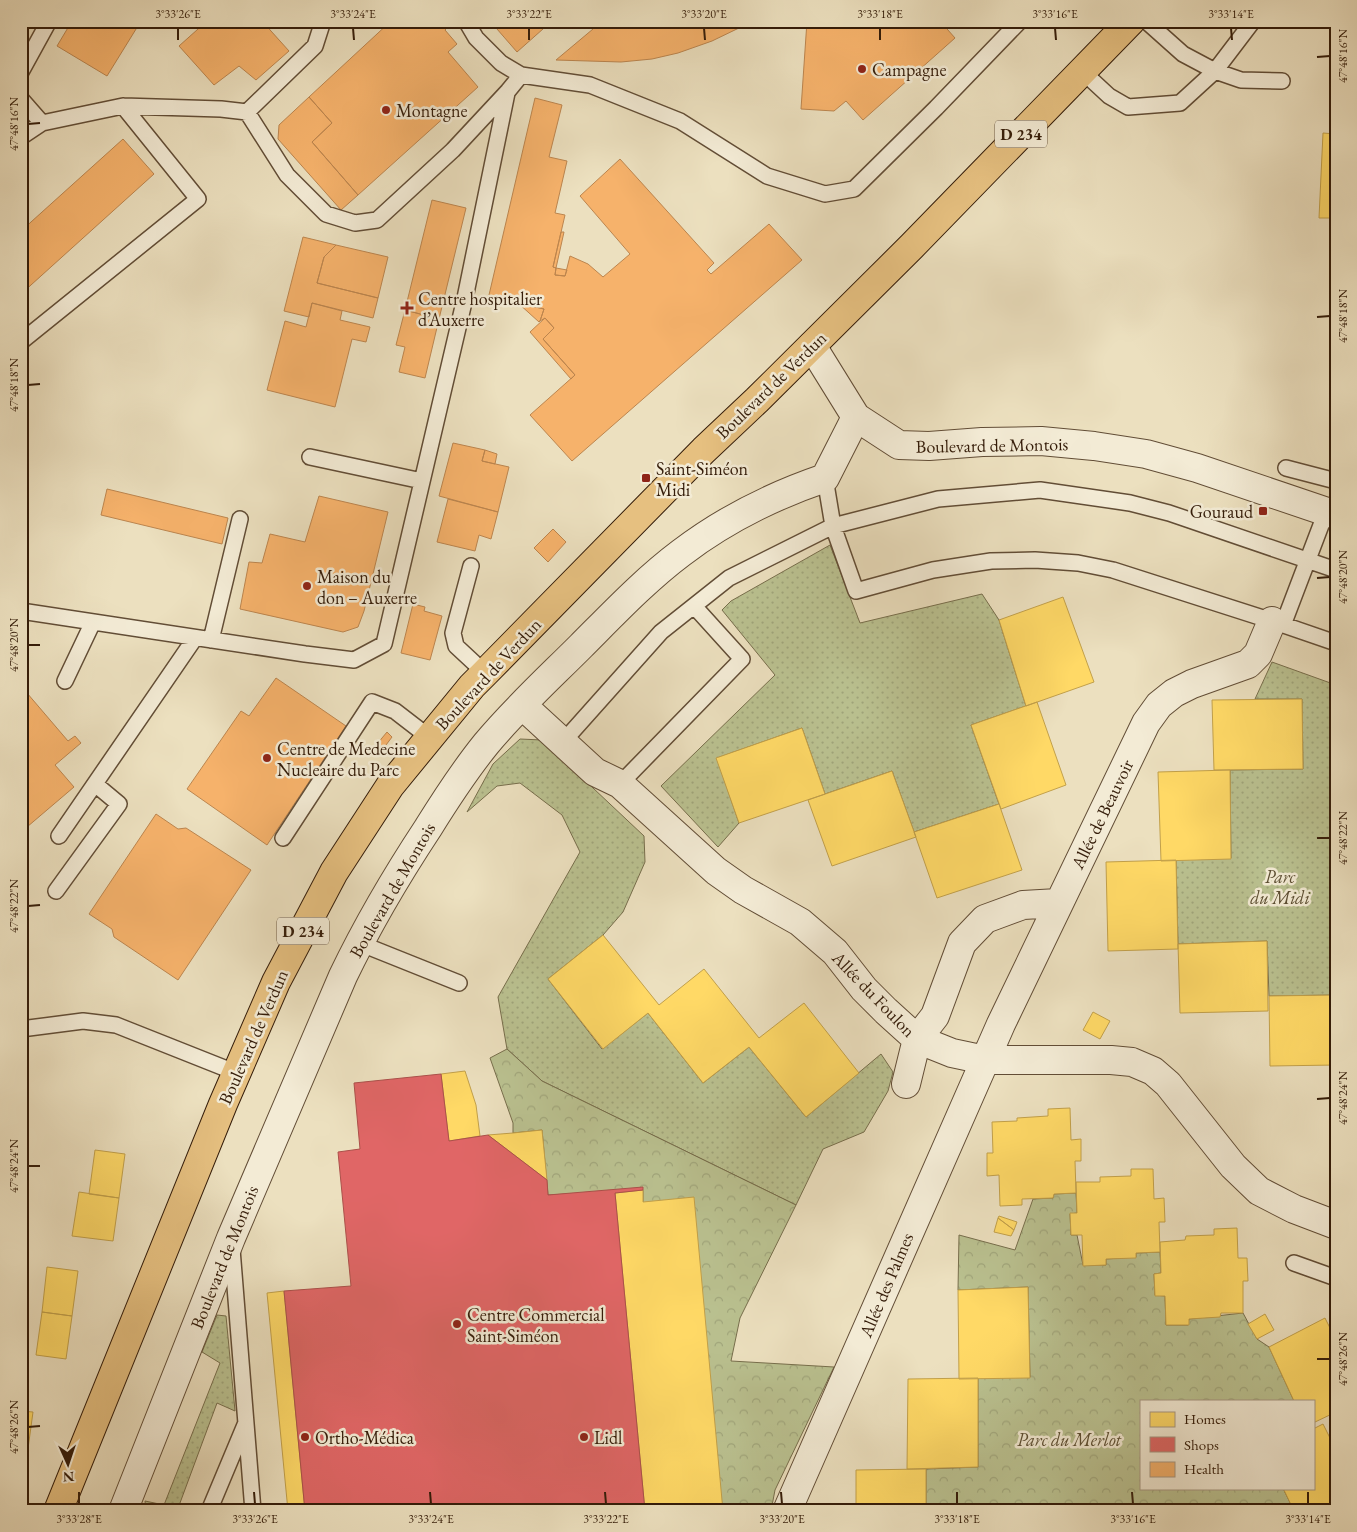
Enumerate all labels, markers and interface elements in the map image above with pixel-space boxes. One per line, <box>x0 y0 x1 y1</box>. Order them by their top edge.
text: 3°33'26"E <box>155 6 201 22</box>
text: 3°33'24"E <box>330 6 376 22</box>
text: 3°33'22"E <box>506 6 552 22</box>
text: 3°33'20"E <box>681 6 727 22</box>
text: 3°33'18"E <box>857 6 903 22</box>
text: 3°33'16"E <box>1032 6 1078 22</box>
text: 3°33'14"E <box>1208 6 1254 22</box>
text: 47°48'16"N <box>1335 29 1351 83</box>
place label: Campagne <box>872 58 946 81</box>
marker: Campagne <box>856 63 868 75</box>
text: 47°48'16"N <box>6 97 22 151</box>
place label: Montagne <box>396 99 467 122</box>
marker: Montagne <box>380 104 392 116</box>
road number: D 234 <box>995 120 1047 148</box>
place label: Centre hospitalier d’Auxerre <box>418 287 542 331</box>
text: 47°48'18"N <box>1335 289 1351 343</box>
marker: Centre hospitalier d’Auxerre <box>400 301 414 315</box>
street label: Boulevard de Verdun <box>711 326 831 444</box>
text: 47°48'18"N <box>6 358 22 412</box>
street label: Boulevard de Montois <box>916 432 1069 458</box>
place label: Saint-Siméon Midi <box>656 457 749 501</box>
marker: Saint-Siméon Midi <box>640 472 652 484</box>
place label: Gouraud <box>1190 500 1254 523</box>
marker: Gouraud <box>1257 505 1269 517</box>
text: 47°48'20"N <box>1335 550 1351 604</box>
place label: Maison du don – Auxerre <box>317 565 417 609</box>
marker: Maison du don – Auxerre <box>301 580 313 592</box>
street label: Boulevard de Verdun <box>430 613 546 735</box>
text: 47°48'20"N <box>6 618 22 672</box>
place label: Centre de Medecine Nucleaire du Parc <box>277 737 415 781</box>
marker: Centre de Medecine Nucleaire du Parc <box>261 752 273 764</box>
street label: Allée de Beauvoir <box>1065 755 1138 874</box>
text: 47°48'22"N <box>1335 811 1351 865</box>
street label: Boulevard de Montois <box>344 818 440 962</box>
park label: Parc du Midi <box>1250 865 1310 909</box>
text: 47°48'22"N <box>6 879 22 933</box>
road number: D 234 <box>277 918 329 944</box>
street label: Allée du Foulon <box>827 946 921 1042</box>
street label: Boulevard de Verdun <box>213 966 293 1108</box>
text: 47°48'24"N <box>1335 1071 1351 1125</box>
text: 47°48'24"N <box>6 1139 22 1193</box>
street label: Boulevard de Montois <box>185 1182 263 1332</box>
street label: Allée des Palmes <box>853 1229 918 1342</box>
place label: Centre Commercial Saint-Siméon <box>467 1303 605 1347</box>
marker: Centre Commercial Saint-Siméon <box>451 1318 463 1330</box>
text: 47°48'26"N <box>1335 1332 1351 1386</box>
text: 47°48'26"N <box>6 1400 22 1454</box>
legend <box>1140 1400 1314 1490</box>
text: Homes <box>1184 1409 1226 1428</box>
place label: Ortho-Médica <box>315 1426 415 1449</box>
place label: Lidl <box>594 1426 622 1449</box>
park label: Parc du Merlot <box>1017 1428 1122 1451</box>
marker: Ortho-Médica <box>299 1431 311 1443</box>
marker: Lidl <box>578 1431 590 1443</box>
text: Shops <box>1184 1435 1219 1454</box>
north arrow <box>42 1440 92 1490</box>
text: Health <box>1184 1459 1224 1478</box>
text: N <box>62 1468 75 1486</box>
text: 3°33'28"E <box>56 1511 102 1527</box>
text: 3°33'26"E <box>232 1511 278 1527</box>
text: 3°33'24"E <box>408 1511 454 1527</box>
text: 3°33'22"E <box>583 1511 629 1527</box>
text: 3°33'20"E <box>759 1511 805 1527</box>
text: 3°33'18"E <box>934 1511 980 1527</box>
text: 3°33'16"E <box>1110 1511 1156 1527</box>
text: 3°33'14"E <box>1285 1511 1331 1527</box>

